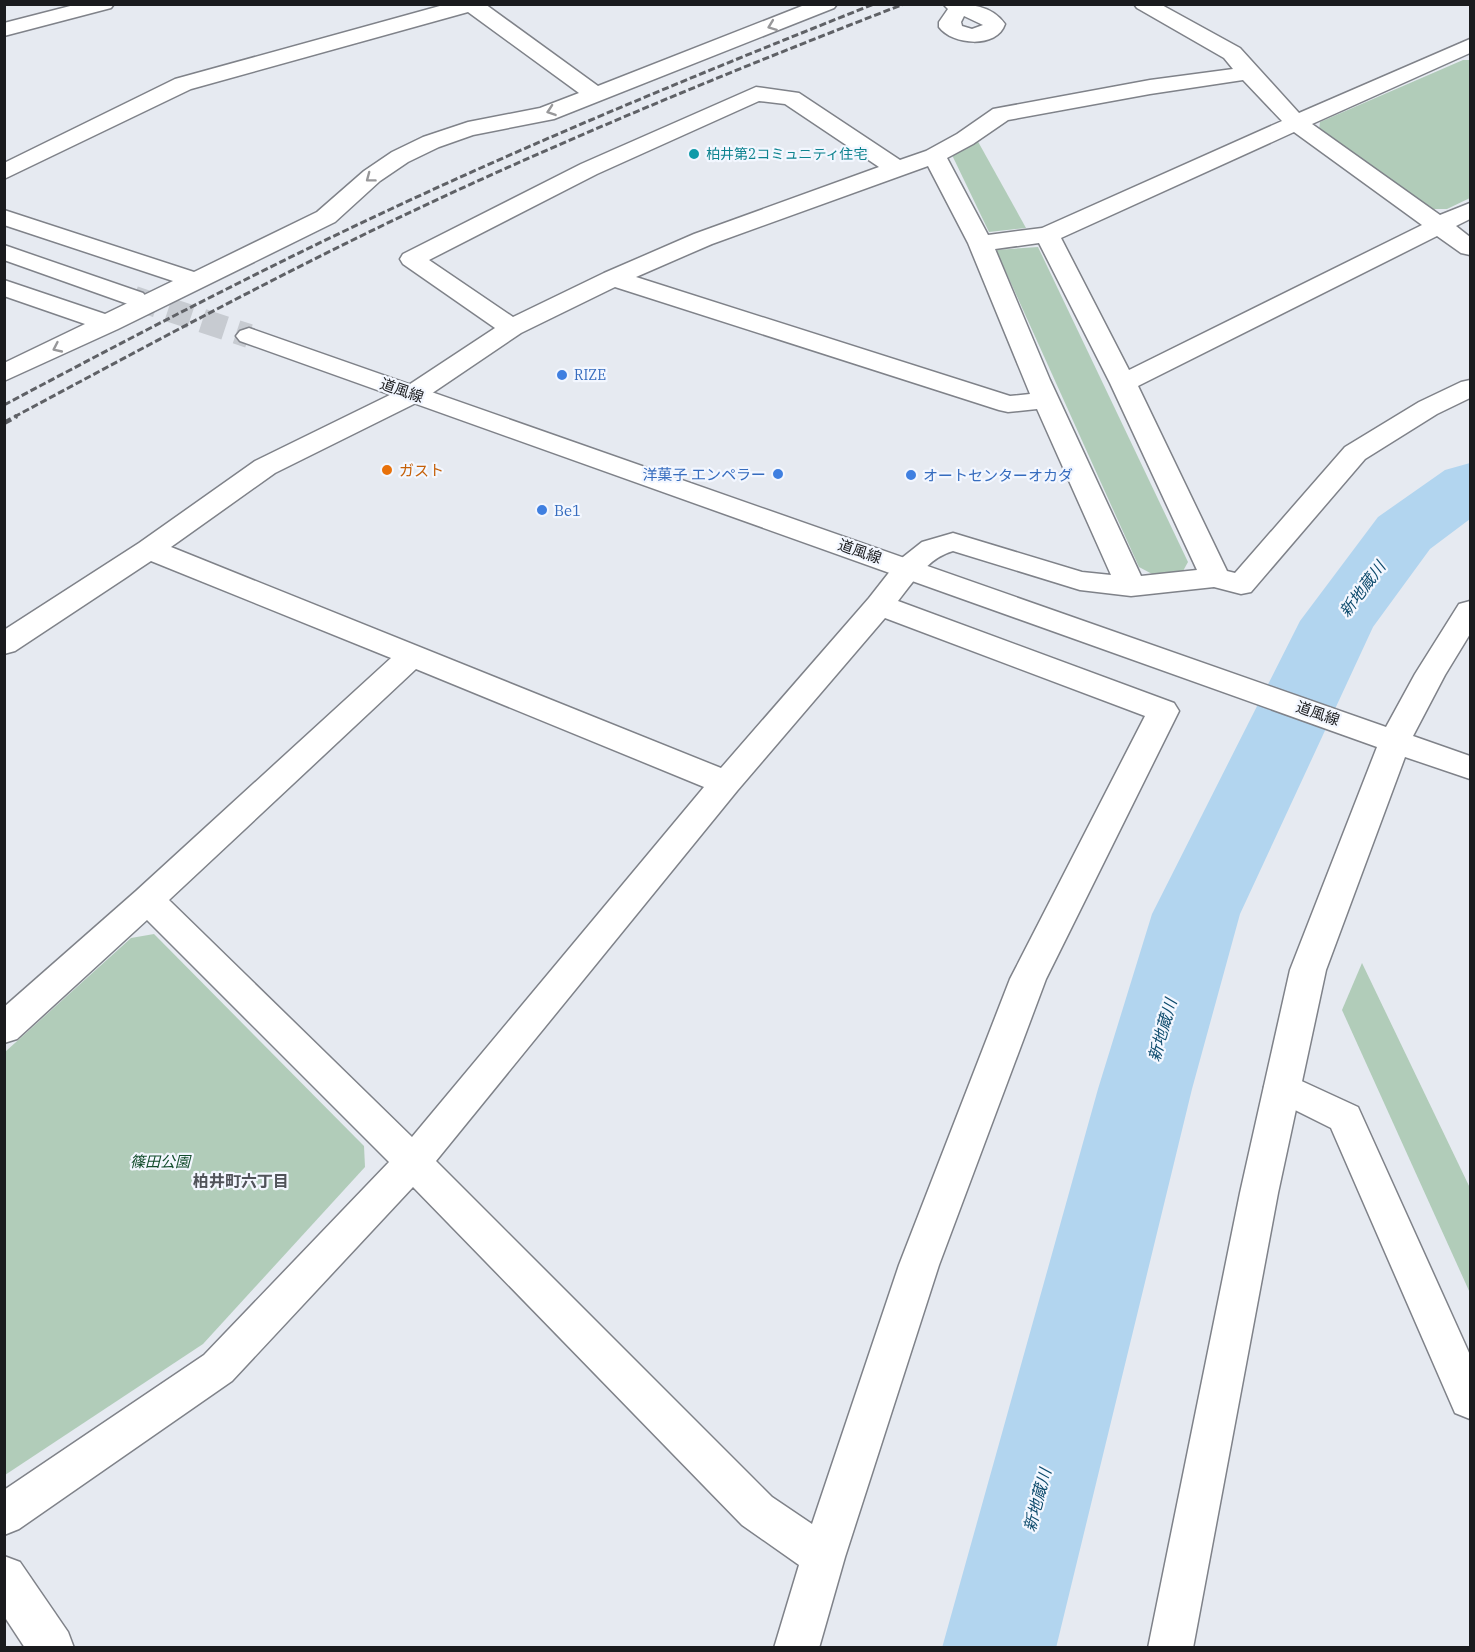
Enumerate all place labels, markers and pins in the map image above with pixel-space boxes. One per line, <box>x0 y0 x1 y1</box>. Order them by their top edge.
place label: 柏井第2コミュニティ住宅 <box>706 145 868 163</box>
marker: 柏井第2コミュニティ住宅 <box>687 147 701 161</box>
place label: RIZE <box>574 366 606 384</box>
marker: RIZE <box>555 368 569 382</box>
place label: ガスト <box>399 461 444 480</box>
marker: ガスト <box>380 463 394 477</box>
place label: 洋菓子 エンペラー <box>643 465 766 484</box>
place label: オートセンターオカダ <box>923 466 1073 485</box>
marker: 洋菓子 エンペラー <box>771 467 785 481</box>
marker: オートセンターオカダ <box>904 468 918 482</box>
place label: Be1 <box>554 501 581 520</box>
marker: Be1 <box>535 503 549 517</box>

